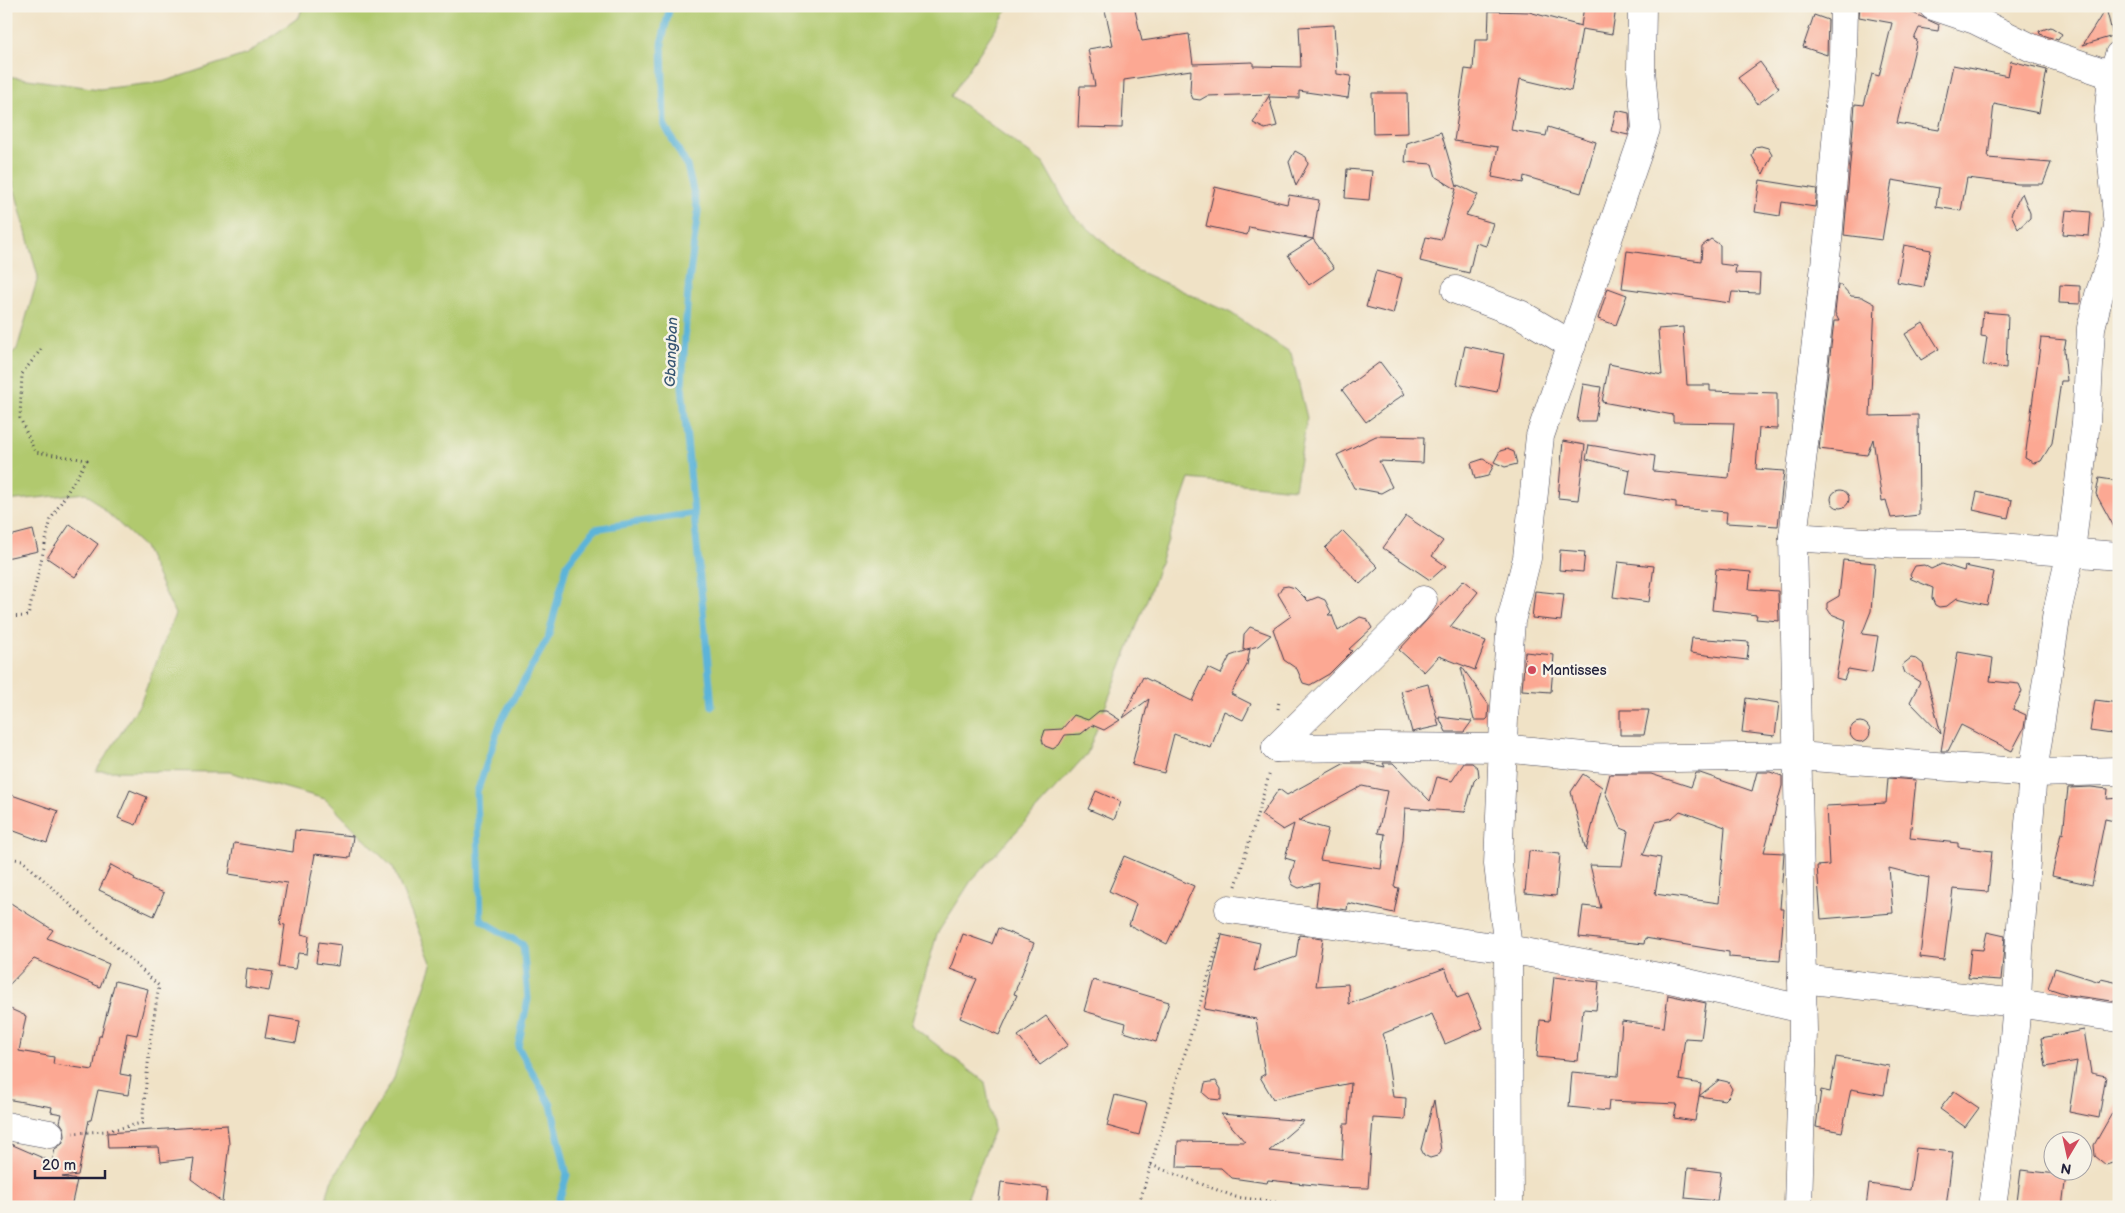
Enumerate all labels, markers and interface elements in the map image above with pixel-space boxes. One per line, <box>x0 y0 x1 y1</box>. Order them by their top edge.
water label: Gbangban <box>661 317 682 387</box>
place label: Mantisses <box>1542 662 1607 679</box>
marker: Mantisses <box>1526 664 1538 676</box>
north arrow <box>2042 1130 2092 1180</box>
scale bar <box>35 1148 105 1180</box>
text: 20 m <box>42 1156 76 1175</box>
text: N <box>2060 1159 2073 1178</box>

